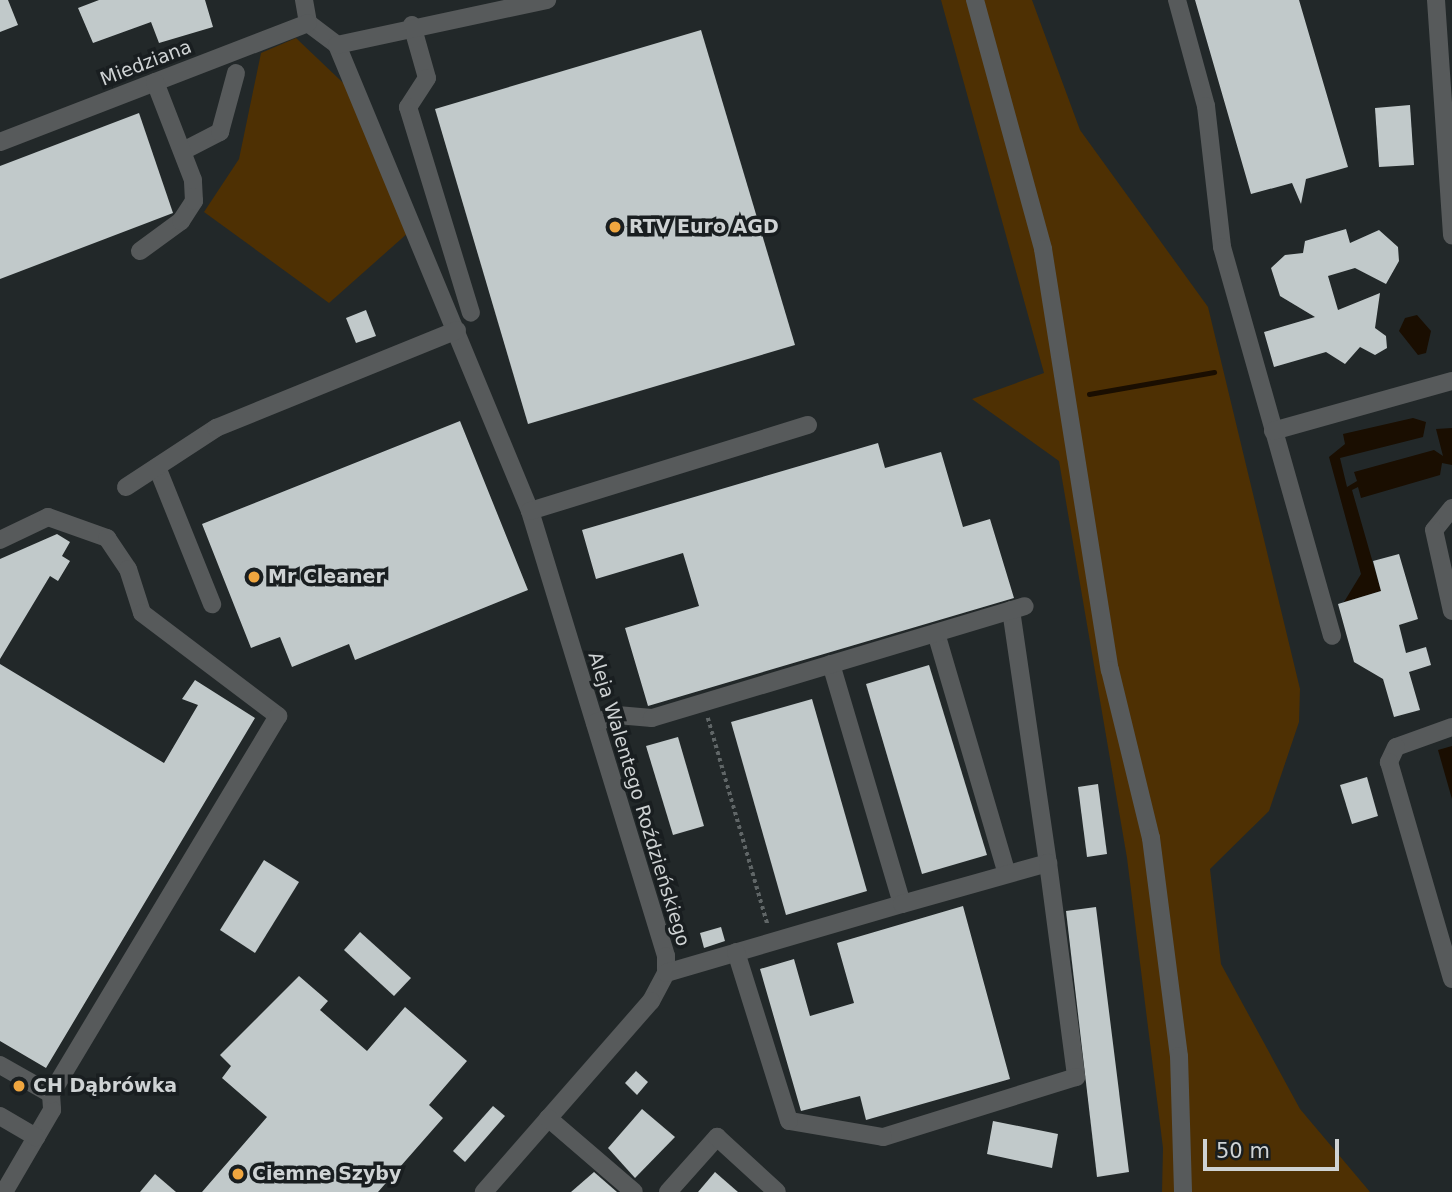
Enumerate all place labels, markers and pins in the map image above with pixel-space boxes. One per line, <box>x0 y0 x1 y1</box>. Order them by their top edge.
place label: RTV Euro AGD <box>629 216 779 238</box>
marker: RTV Euro AGD <box>607 219 623 235</box>
place label: Mr Cleaner <box>268 566 385 588</box>
marker: Mr Cleaner <box>246 569 262 585</box>
place label: CH Dąbrówka <box>33 1075 177 1097</box>
marker: CH Dąbrówka <box>11 1078 27 1094</box>
place label: Ciemne Szyby <box>252 1163 401 1185</box>
marker: Ciemne Szyby <box>230 1166 246 1182</box>

